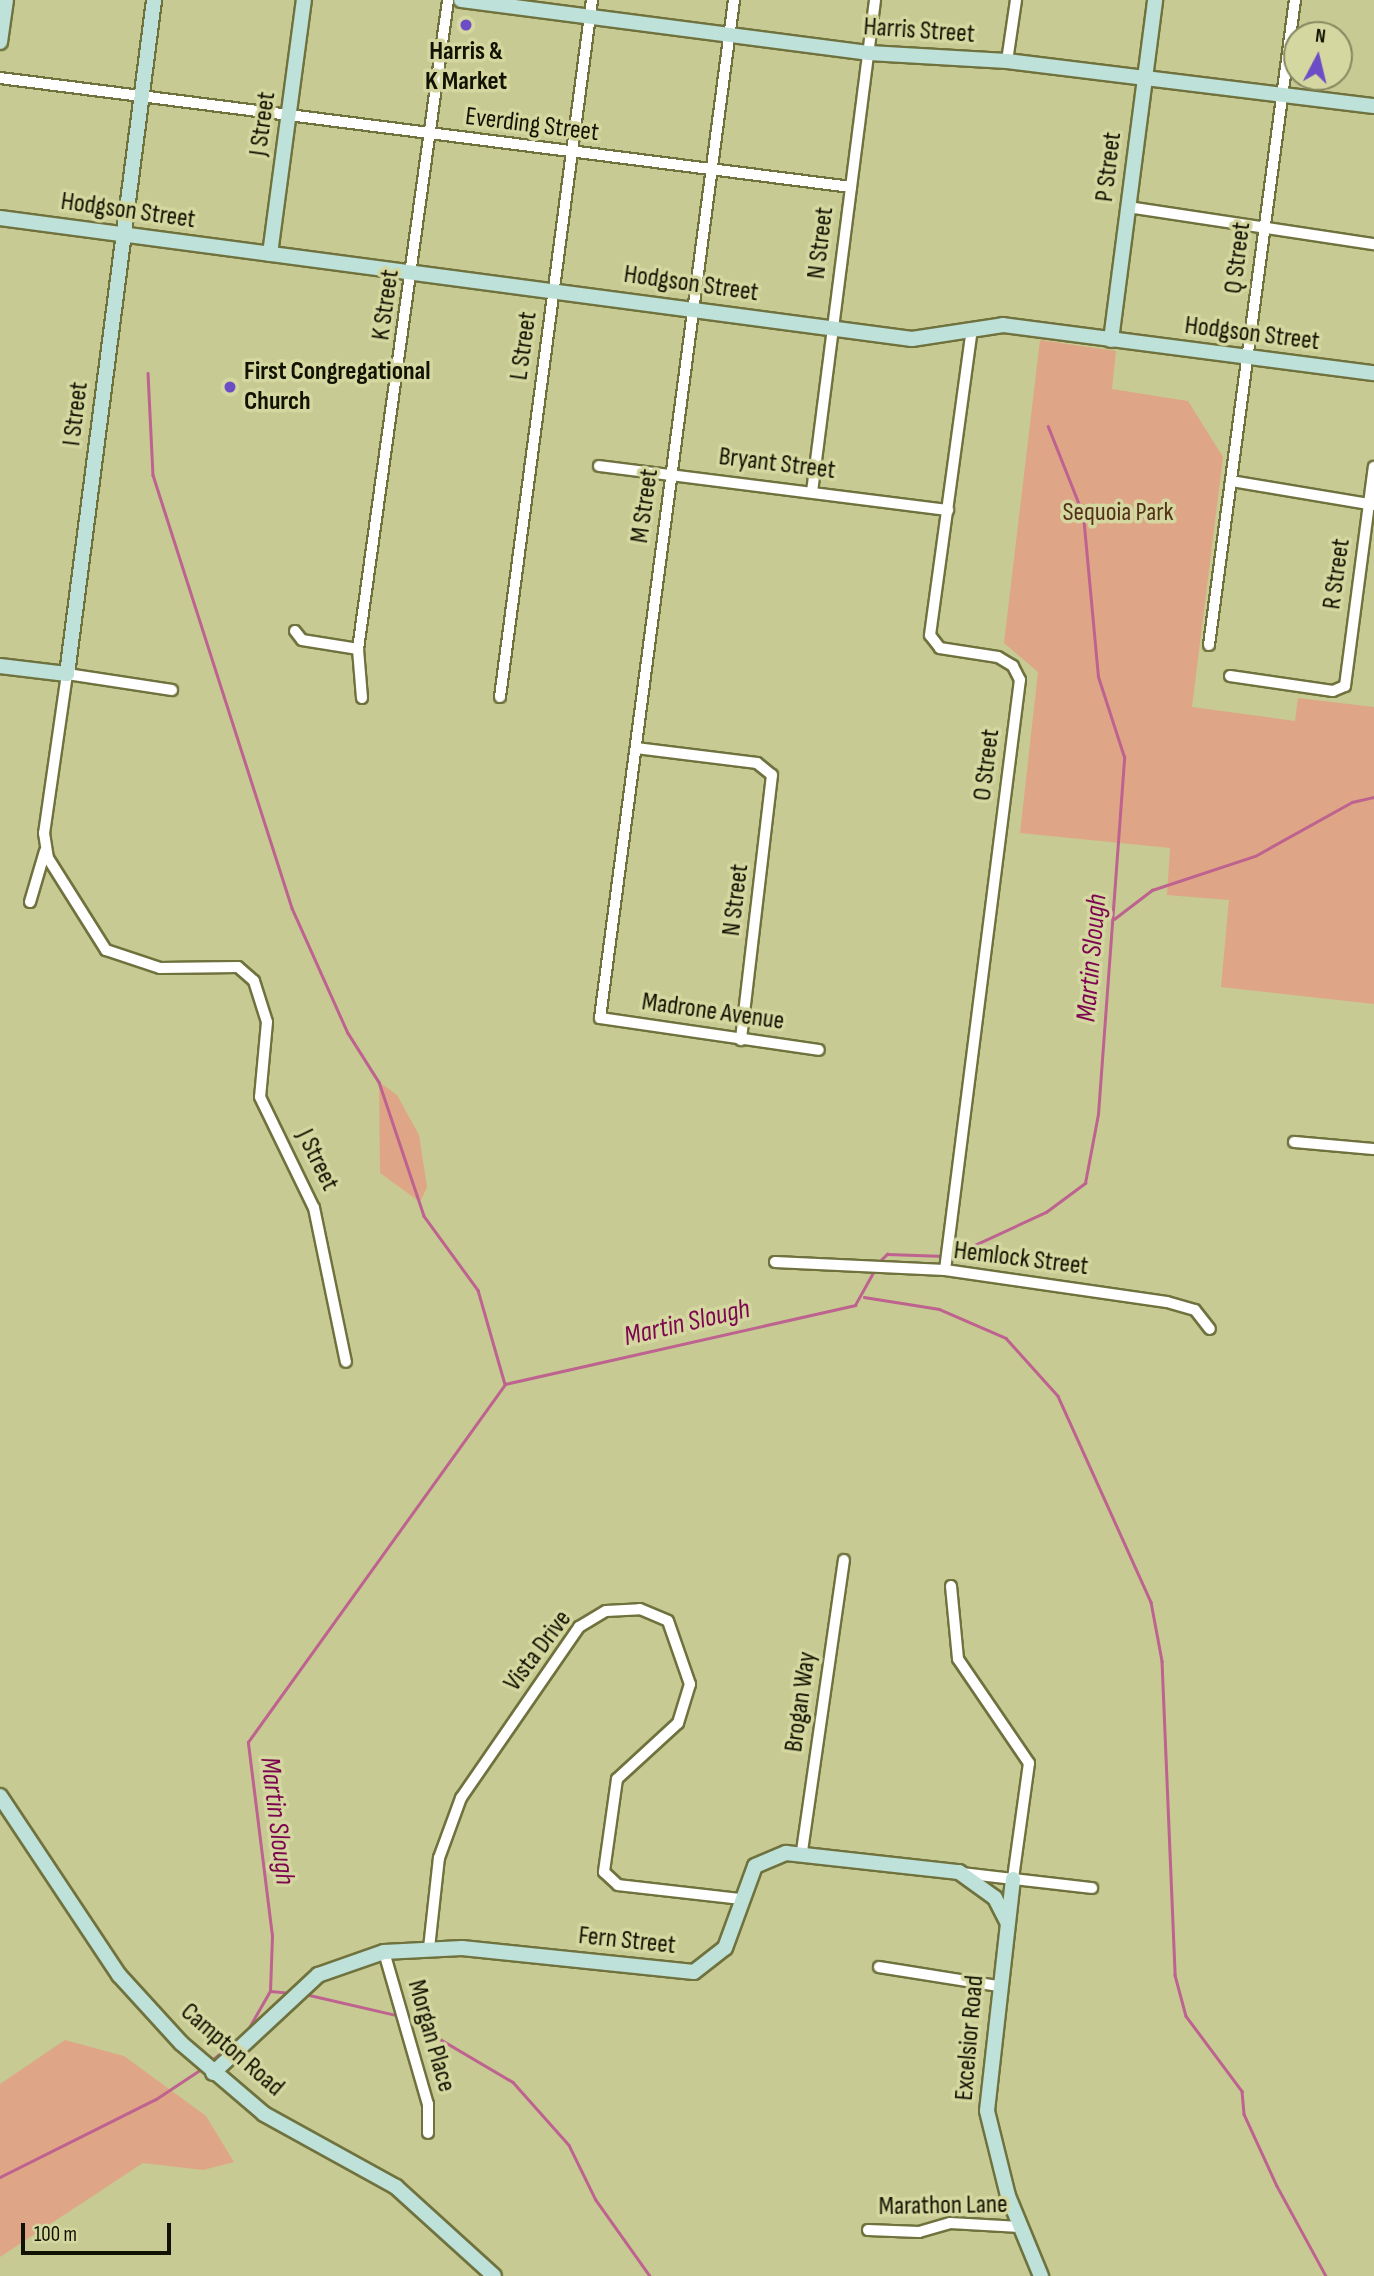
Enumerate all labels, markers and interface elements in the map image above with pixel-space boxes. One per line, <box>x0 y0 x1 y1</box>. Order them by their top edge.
street label: Harris Street <box>862 12 976 50</box>
marker: Harris & K Market <box>458 17 474 33</box>
north arrow <box>1283 21 1353 91</box>
text: N <box>1314 25 1327 49</box>
place label: Harris & K Market <box>425 36 507 98</box>
street label: J Street <box>243 90 283 158</box>
street label: Everding Street <box>463 101 601 149</box>
street label: P Street <box>1089 130 1129 204</box>
street label: Hodgson Street <box>59 186 197 236</box>
street label: N Street <box>801 205 841 281</box>
street label: Q Street <box>1218 220 1258 296</box>
street label: Hodgson Street <box>622 259 760 309</box>
street label: K Street <box>366 268 406 342</box>
street label: L Street <box>504 310 544 382</box>
street label: Hodgson Street <box>1183 310 1321 358</box>
place label: First Congregational Church <box>244 356 430 418</box>
marker: First Congregational Church <box>222 379 238 395</box>
street label: I Street <box>57 380 95 448</box>
street label: Bryant Street <box>717 441 837 487</box>
street label: M Street <box>624 467 666 545</box>
park label: Sequoia Park <box>1062 497 1174 529</box>
street label: R Street <box>1317 537 1357 611</box>
street label: O Street <box>967 727 1007 803</box>
street label: N Street <box>716 862 756 938</box>
water label: Martin Slough <box>1070 893 1114 1023</box>
street label: Madrone Avenue <box>640 987 786 1037</box>
street label: J Street <box>289 1124 345 1196</box>
street label: Hemlock Street <box>952 1235 1090 1283</box>
water label: Martin Slough <box>621 1292 753 1354</box>
street label: Vista Drive <box>497 1604 579 1698</box>
street label: Brogan Way <box>779 1650 823 1754</box>
water label: Martin Slough <box>253 1755 301 1887</box>
street label: Fern Street <box>577 1920 677 1962</box>
street label: Excelsior Road <box>949 1974 991 2102</box>
street label: Morgan Place <box>400 1976 462 2096</box>
street label: Campton Road <box>174 1997 290 2103</box>
street label: Marathon Lane <box>878 2189 1008 2223</box>
scale bar <box>24 2210 175 2254</box>
text: 100 m <box>34 2222 77 2247</box>

